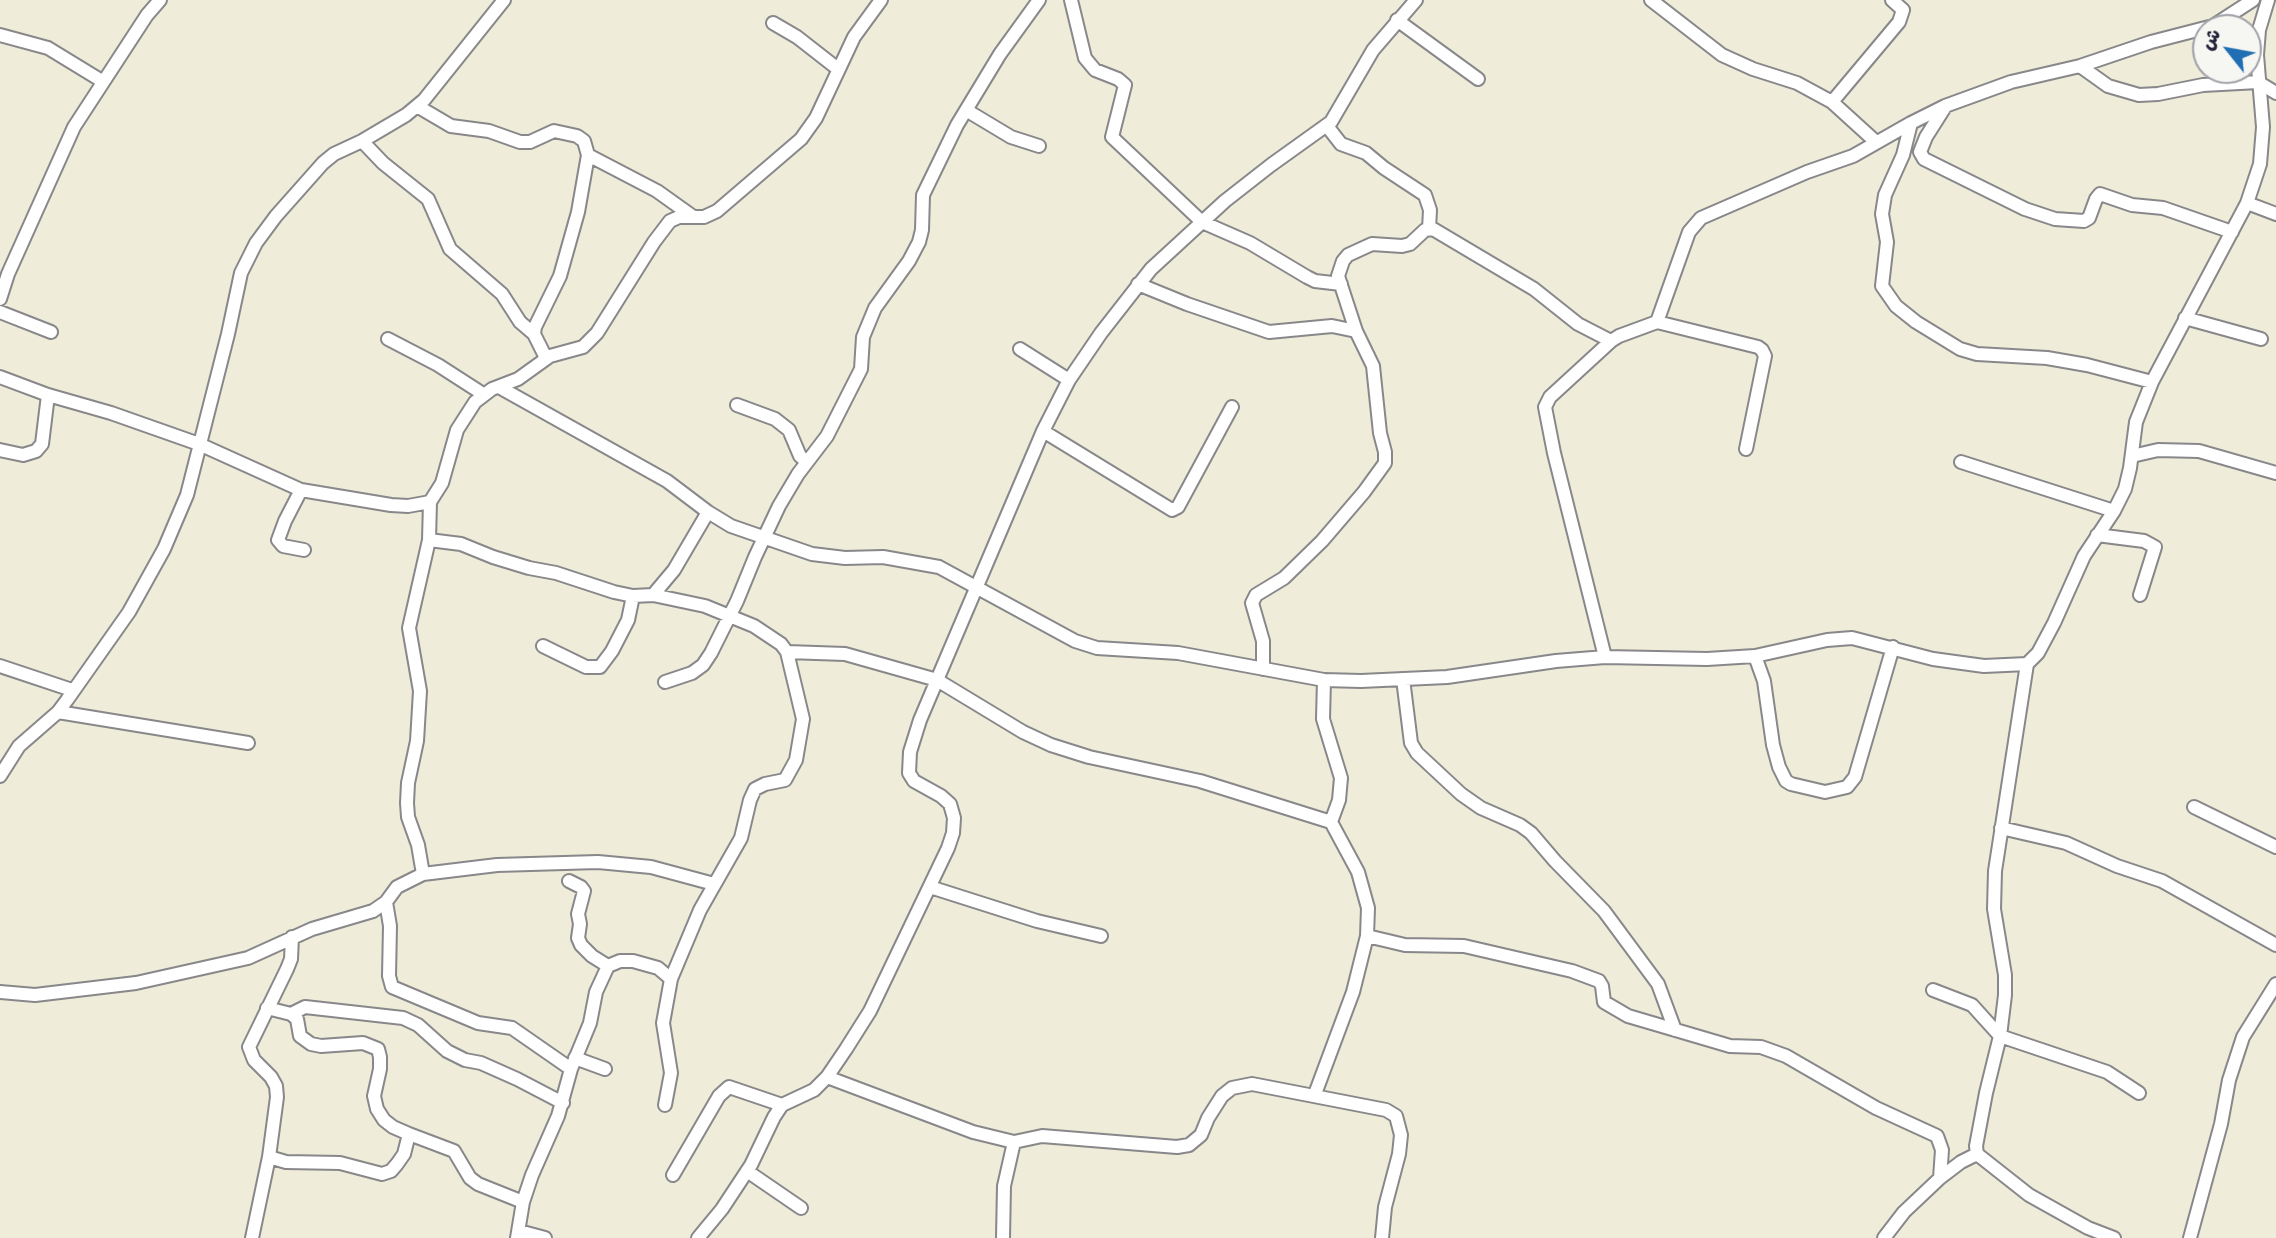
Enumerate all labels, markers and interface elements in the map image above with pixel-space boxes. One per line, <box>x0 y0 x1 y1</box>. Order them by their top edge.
north arrow <box>2192 14 2262 84</box>
text: ش <box>2191 21 2230 56</box>

